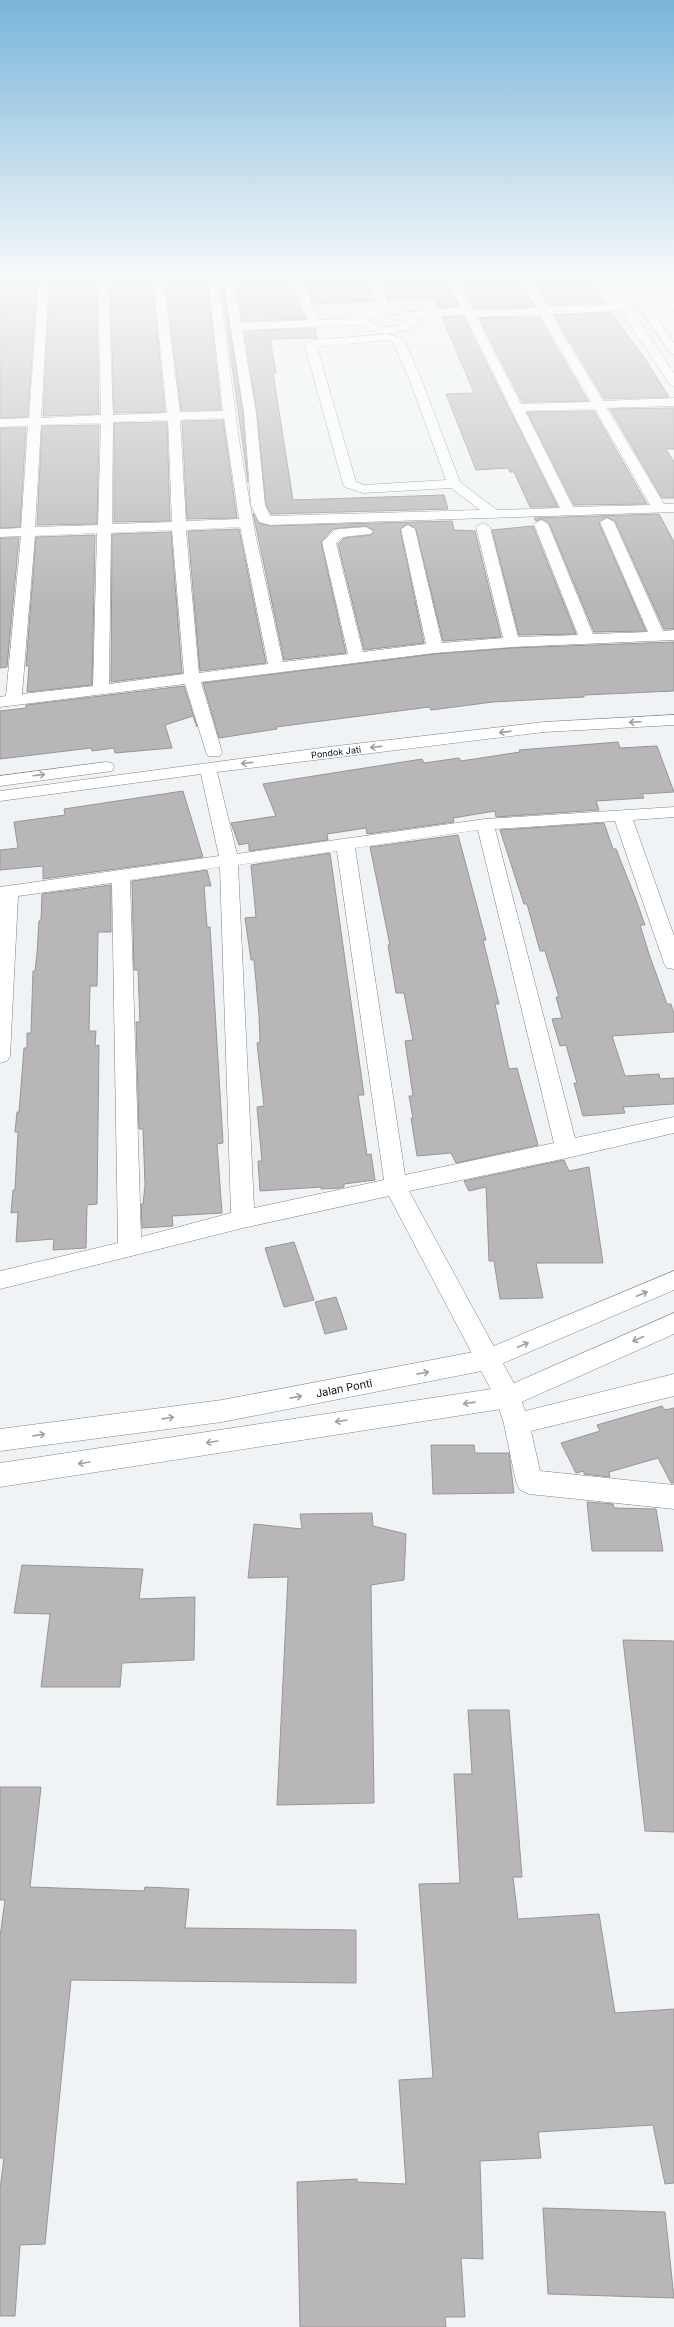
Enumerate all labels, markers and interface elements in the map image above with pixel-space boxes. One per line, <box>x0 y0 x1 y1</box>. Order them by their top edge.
one-way arrow <box>629 719 642 726</box>
one-way arrow <box>499 728 512 736</box>
street label: Pondok Jati <box>310 743 362 761</box>
one-way arrow <box>370 743 383 751</box>
one-way arrow <box>241 759 254 767</box>
one-way arrow <box>32 772 45 779</box>
one-way arrow <box>636 1289 648 1297</box>
one-way arrow <box>633 1336 645 1343</box>
one-way arrow <box>516 1341 528 1348</box>
one-way arrow <box>417 1368 430 1376</box>
street label: Jalan Ponti <box>315 1376 373 1400</box>
one-way arrow <box>289 1393 302 1401</box>
one-way arrow <box>463 1399 476 1407</box>
one-way arrow <box>161 1414 174 1422</box>
one-way arrow <box>335 1418 348 1426</box>
one-way arrow <box>32 1431 45 1439</box>
one-way arrow <box>206 1438 219 1446</box>
one-way arrow <box>78 1459 91 1467</box>

